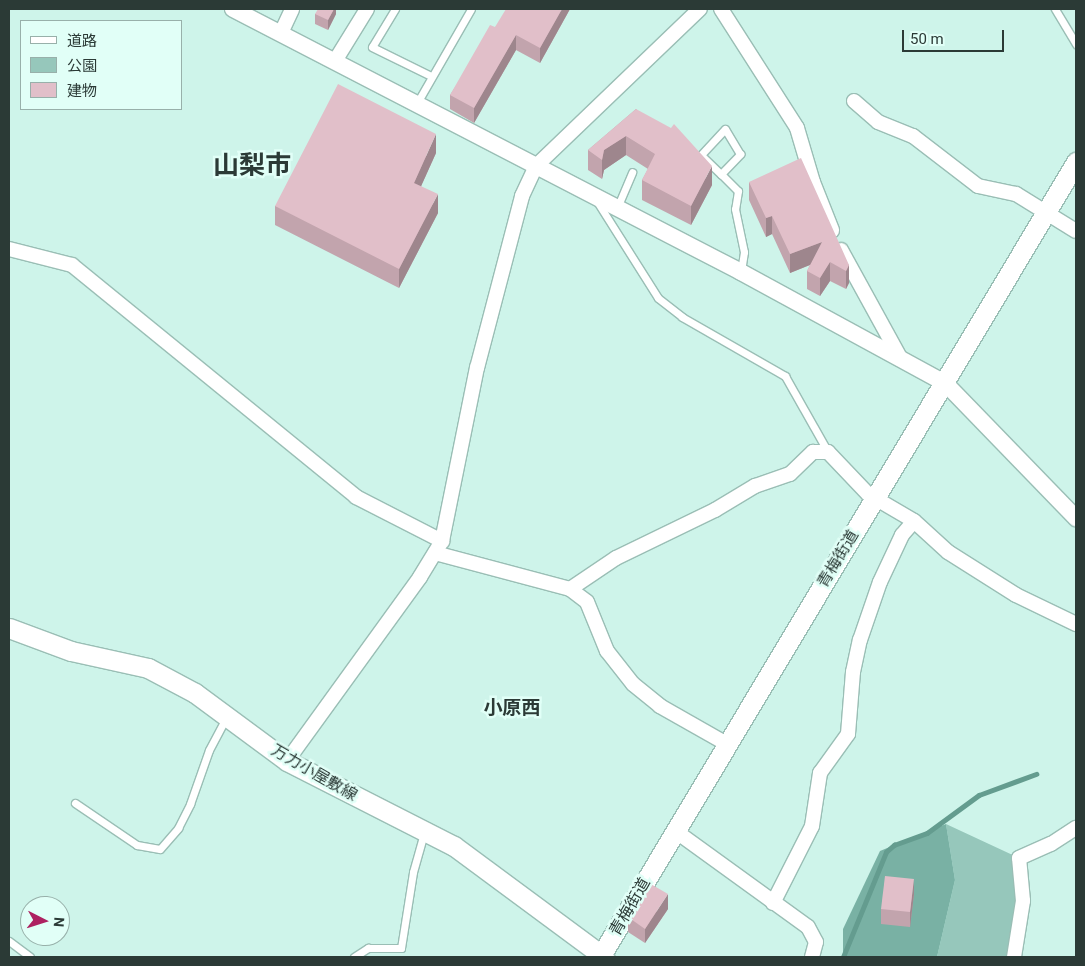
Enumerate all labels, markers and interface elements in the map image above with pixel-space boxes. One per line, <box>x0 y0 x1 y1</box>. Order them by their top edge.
legend <box>20 20 182 110</box>
scale bar <box>905 20 1008 52</box>
text: 50 m <box>910 30 944 48</box>
text: 道路 <box>67 32 97 50</box>
text: 公園 <box>67 57 97 75</box>
text: 建物 <box>67 82 97 100</box>
district label: 山梨市 <box>213 150 291 182</box>
street label: 青梅街道 <box>813 527 863 591</box>
district label: 小原西 <box>484 697 540 719</box>
street label: 万力小屋敷線 <box>268 741 360 805</box>
street label: 青梅街道 <box>606 874 654 940</box>
north arrow <box>20 896 70 946</box>
text: N <box>51 917 67 928</box>

